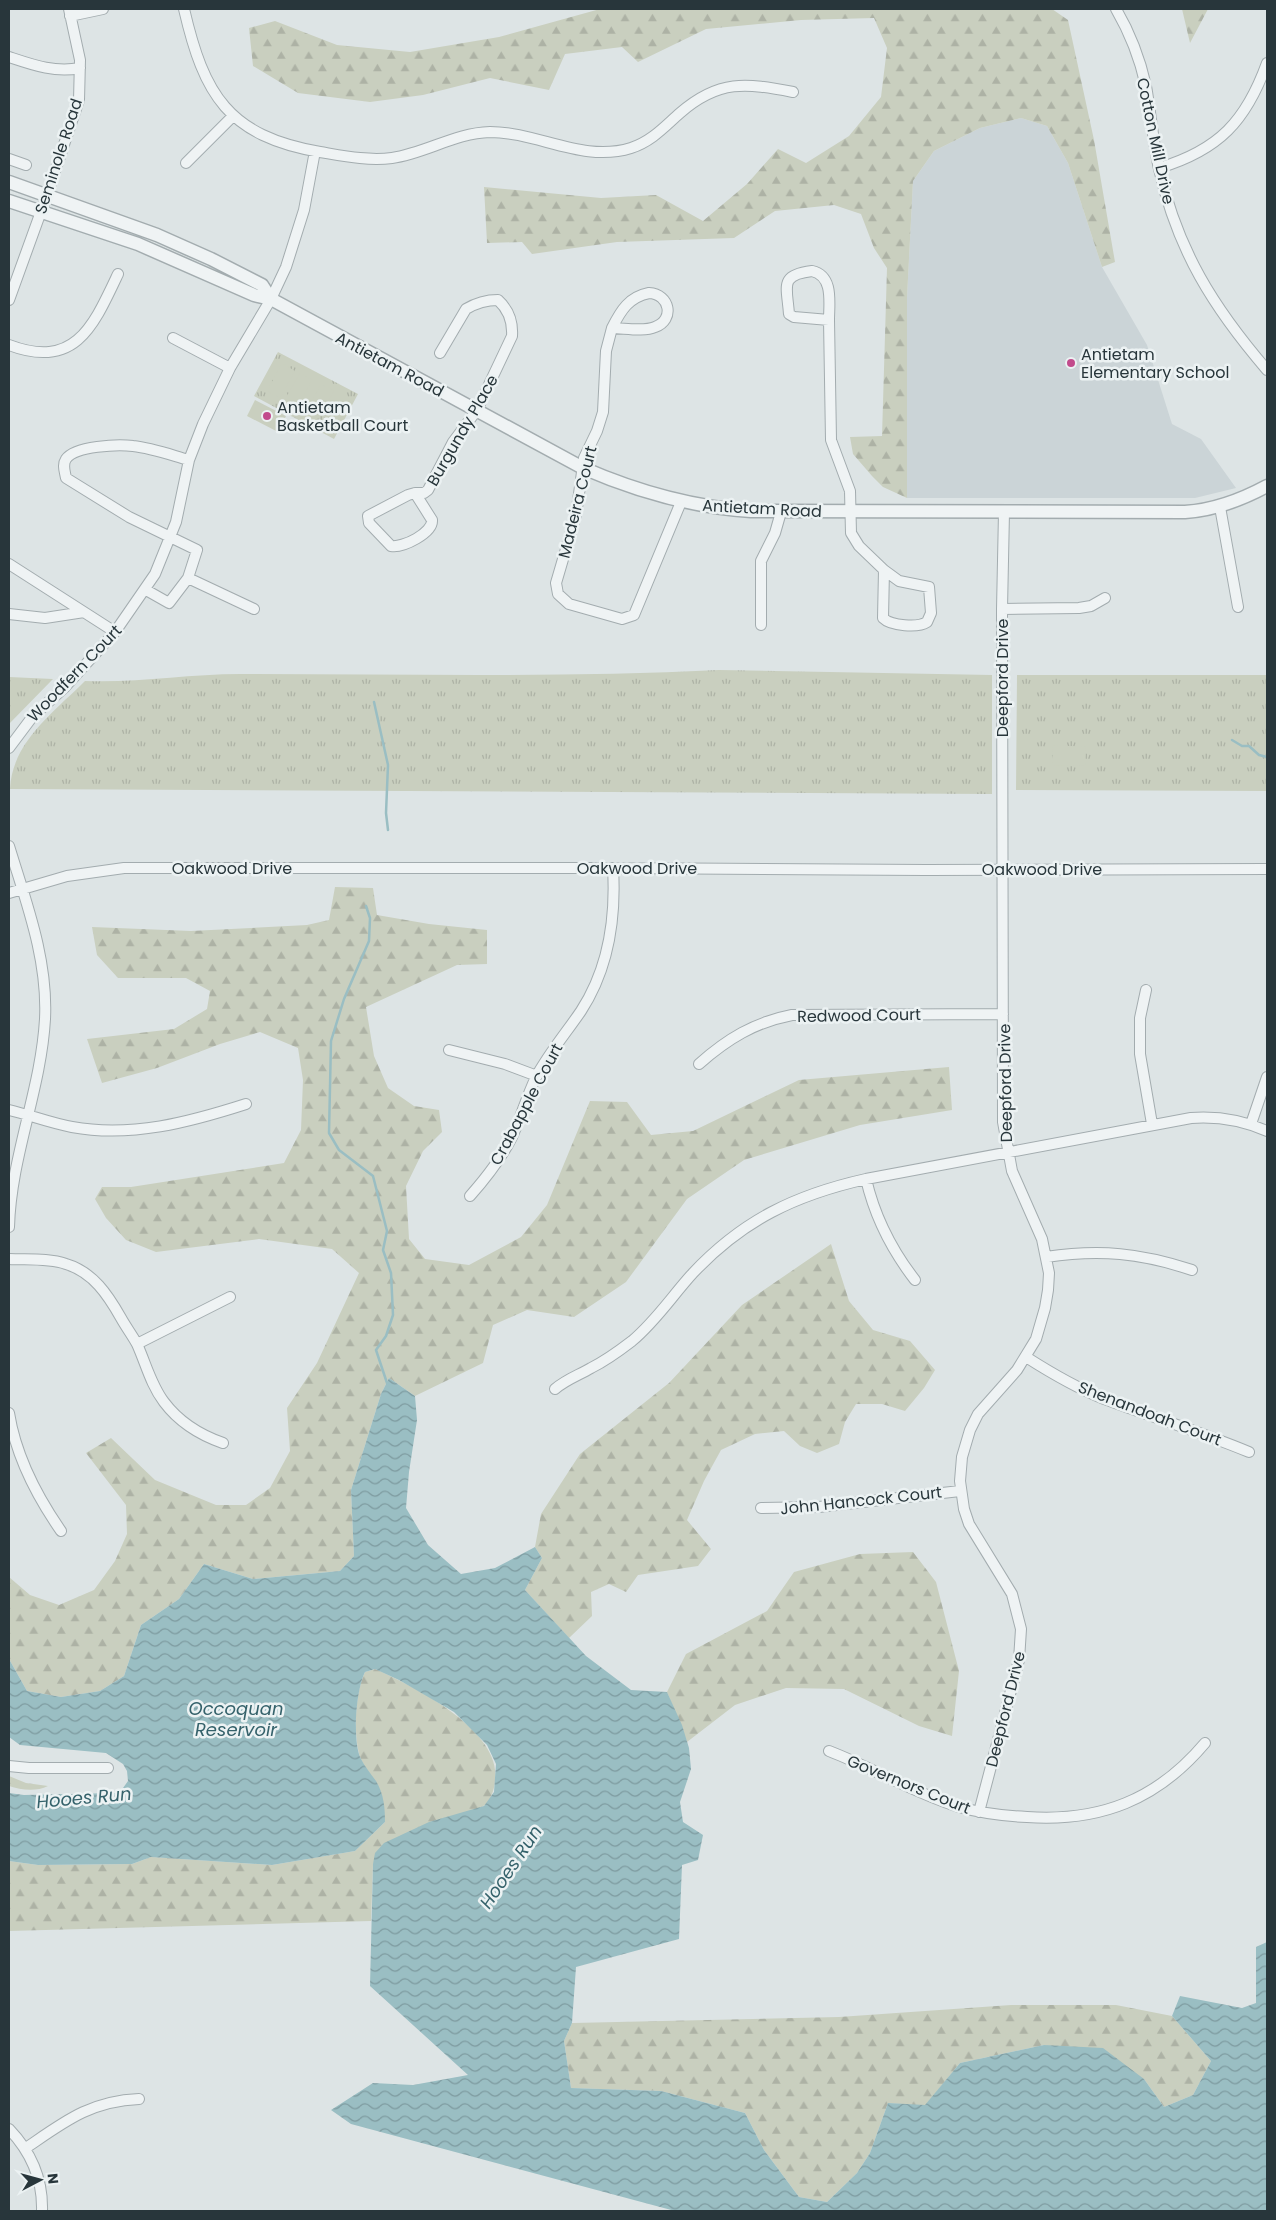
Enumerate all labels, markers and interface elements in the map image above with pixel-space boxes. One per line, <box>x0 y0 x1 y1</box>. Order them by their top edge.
street label: Cotton Mill Drive <box>1131 76 1180 207</box>
street label: Seminole Road <box>29 96 88 217</box>
street label: Antietam Road <box>332 326 448 403</box>
place label: Antietam Elementary School <box>1081 343 1229 384</box>
marker: Antietam Elementary School <box>1065 357 1077 369</box>
street label: Burgundy Place <box>421 370 504 490</box>
place label: Antietam Basketball Court <box>277 396 409 437</box>
marker: Antietam Basketball Court <box>261 410 273 422</box>
street label: Madeira Court <box>552 443 603 561</box>
street label: Antietam Road <box>702 494 822 523</box>
street label: Woodfern Court <box>22 619 127 727</box>
street label: Deepford Drive <box>991 619 1014 737</box>
street label: Oakwood Drive <box>172 857 292 880</box>
street label: Oakwood Drive <box>577 857 697 880</box>
street label: Oakwood Drive <box>982 858 1102 881</box>
street label: Redwood Court <box>797 1003 921 1028</box>
street label: Deepford Drive <box>993 1023 1018 1143</box>
street label: Crabapple Court <box>485 1039 568 1169</box>
street label: Shenandoah Court <box>1075 1376 1225 1451</box>
street label: John Hancock Court <box>779 1481 943 1520</box>
street label: Deepford Drive <box>980 1649 1031 1769</box>
water label: Occoquan Reservoir <box>189 1696 283 1742</box>
street label: Governors Court <box>844 1749 974 1820</box>
water label: Hooes Run <box>35 1781 133 1814</box>
water label: Hooes Run <box>474 1820 548 1913</box>
north arrow <box>15 2155 65 2205</box>
text: N <box>42 2172 63 2185</box>

